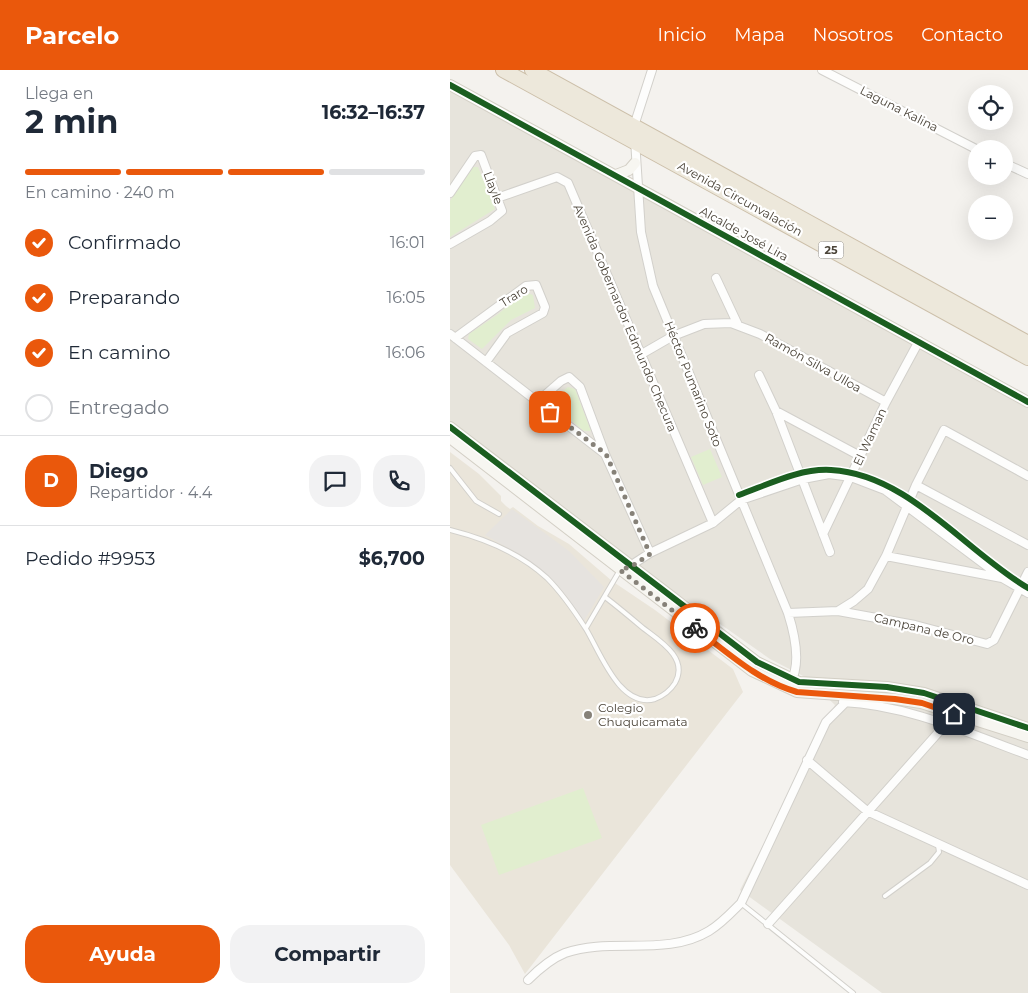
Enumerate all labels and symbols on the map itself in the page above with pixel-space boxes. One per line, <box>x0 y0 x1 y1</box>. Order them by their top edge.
street label: Laguna Kalina <box>858 82 941 135</box>
street label: Avenida Circunvalación <box>675 158 805 239</box>
street label: Llayle <box>480 169 507 206</box>
street label: Avenida Gobernardor Edmundo Checura <box>571 202 680 434</box>
street label: Alcalde José Lira <box>697 203 791 264</box>
road number: 25 <box>818 242 844 258</box>
street label: Traro <box>497 281 531 310</box>
street label: Héctor Pumarino Soto <box>661 319 726 449</box>
street label: Ramón Silva Ulloa <box>762 330 864 395</box>
pin <box>529 391 571 433</box>
street label: El Waman <box>850 405 889 468</box>
courier <box>670 603 720 653</box>
street label: Campana de Oro <box>872 610 976 647</box>
pin <box>933 693 975 735</box>
place label: Colegio Chuquicamata <box>598 700 687 729</box>
marker: Colegio Chuquicamata <box>582 709 594 721</box>

